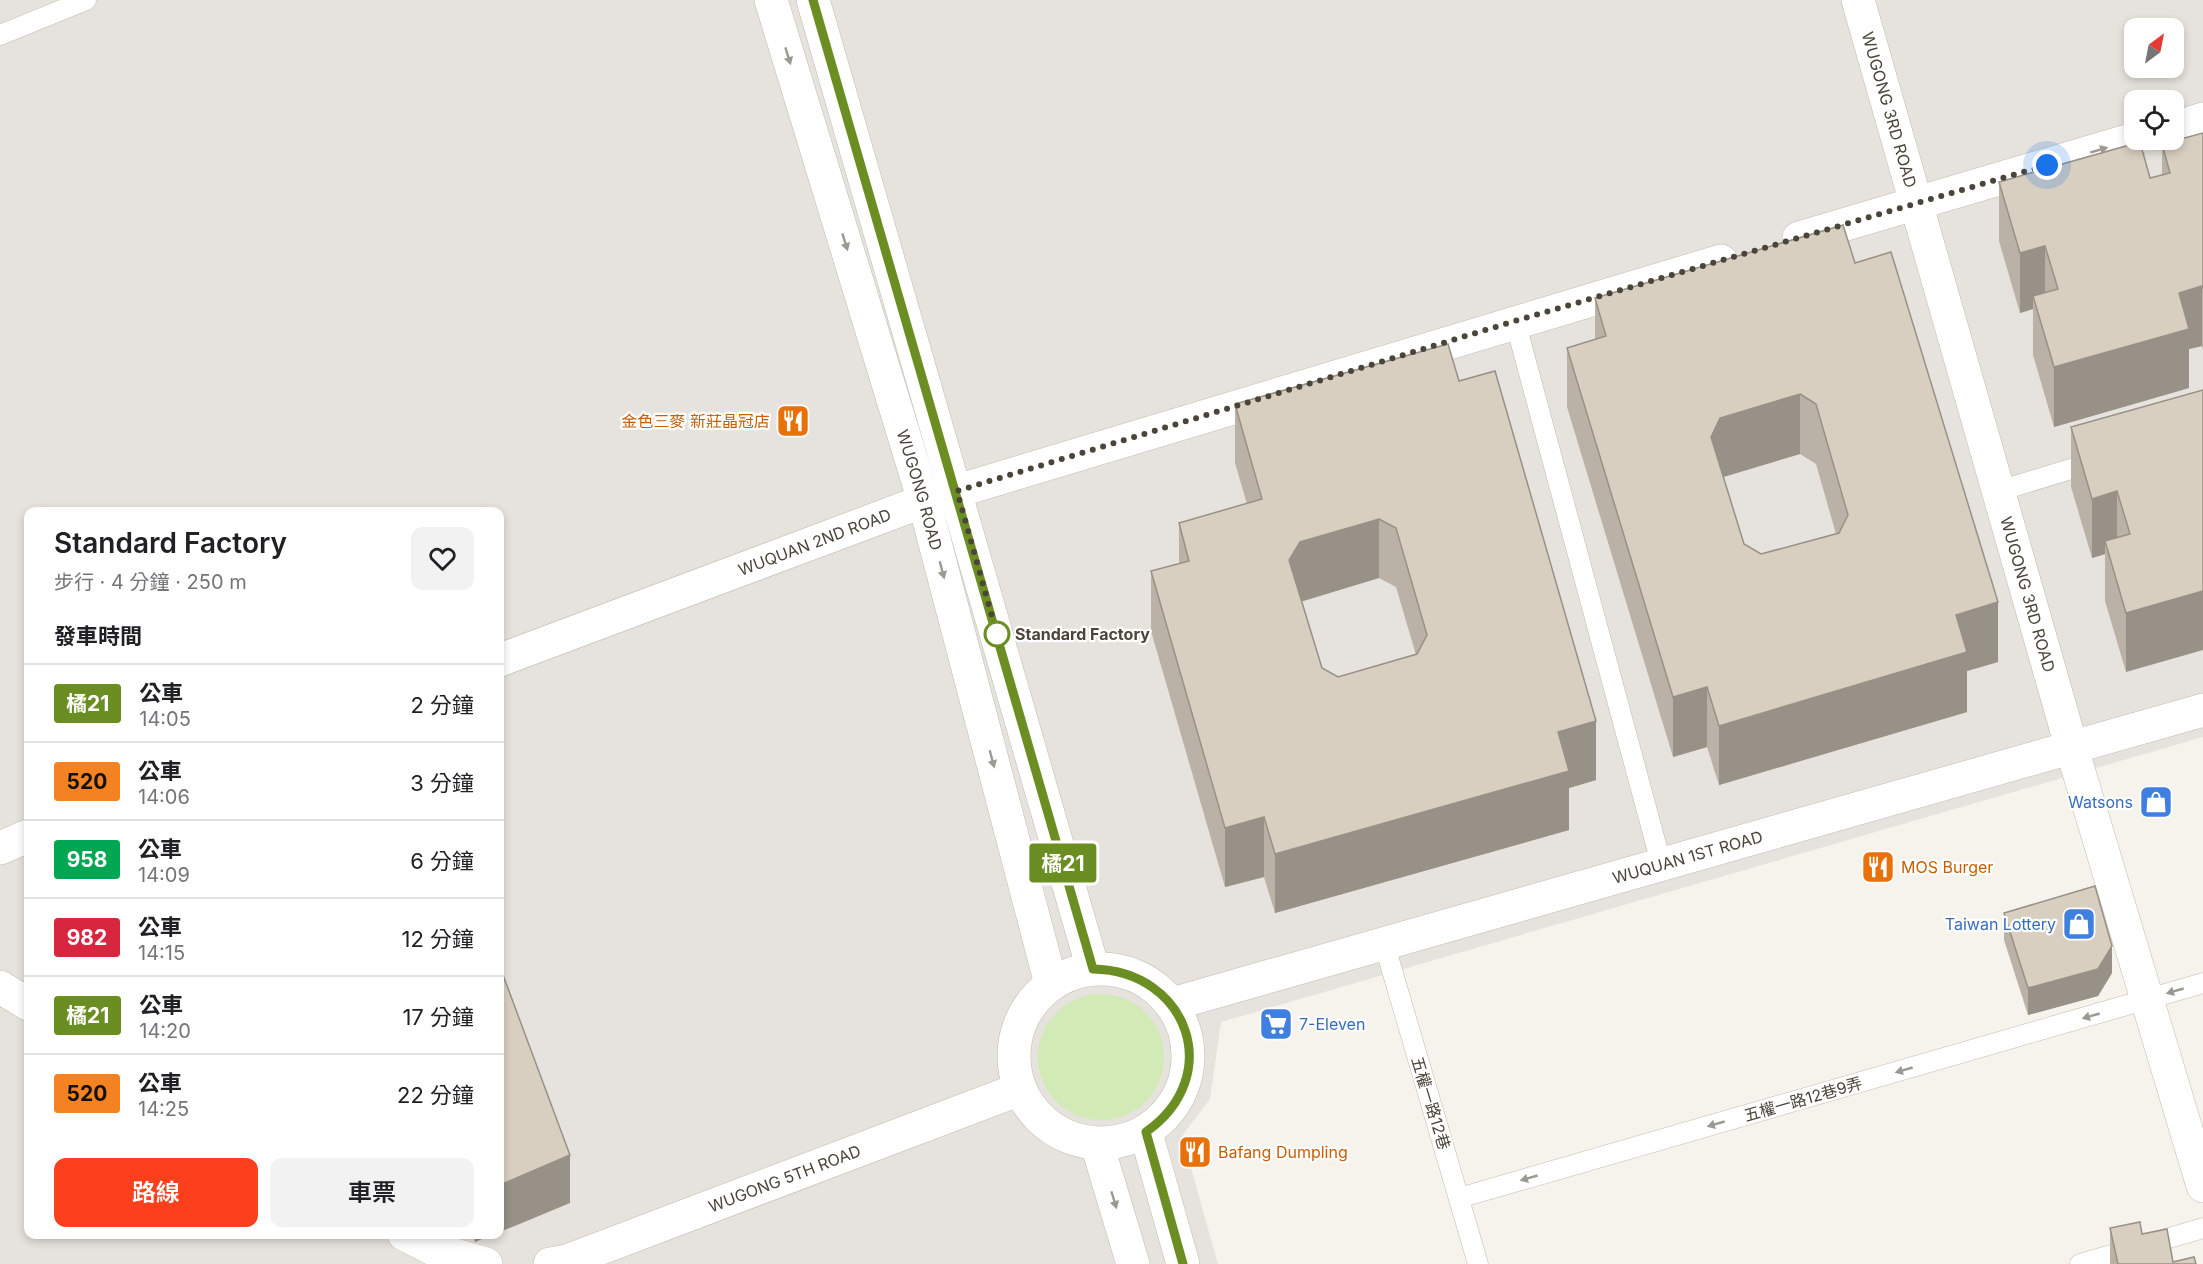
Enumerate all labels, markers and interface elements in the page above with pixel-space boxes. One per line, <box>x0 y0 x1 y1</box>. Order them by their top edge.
north arrow <box>2124 18 2184 78</box>
map controls <box>2124 18 2184 150</box>
street label: WUGONG 3RD ROAD <box>1858 29 1921 190</box>
one-way arrow <box>784 47 793 65</box>
button: locate <box>2124 90 2184 150</box>
one-way arrow <box>2090 145 2108 154</box>
your location <box>2032 150 2062 180</box>
one-way arrow <box>841 234 850 252</box>
restaurant icon: 金色三麥 新莊晶冠店 <box>775 403 811 439</box>
place label: 金色三麥 新莊晶冠店 <box>621 411 770 431</box>
street label: WUGONG ROAD <box>893 427 947 552</box>
street label: WUQUAN 2ND ROAD <box>735 504 894 580</box>
street label: WUGONG 3RD ROAD <box>1996 514 2060 674</box>
text: Standard Factory <box>54 526 287 560</box>
button: heart <box>411 527 474 590</box>
one-way arrow <box>938 561 948 580</box>
text: 步行 · 4 分鐘 · 250 m <box>54 570 247 594</box>
marker: Standard Factory <box>984 621 1010 647</box>
text: 發車時間 <box>54 623 142 649</box>
place label: Standard Factory <box>1015 624 1150 644</box>
text: 公車 <box>139 680 183 706</box>
text: 橘21 <box>66 691 109 716</box>
text: 2 分鐘 <box>410 692 474 718</box>
text: 14:05 <box>139 707 191 731</box>
one-way arrow <box>987 750 997 768</box>
text: 公車 <box>138 758 182 784</box>
text: 520 <box>67 769 107 794</box>
text: 3 分鐘 <box>410 770 474 796</box>
shop icon: Watsons <box>2138 784 2174 820</box>
text: 14:06 <box>138 785 190 809</box>
place label: Watsons <box>2068 792 2133 812</box>
street label: WUQUAN 1ST ROAD <box>1610 826 1765 888</box>
text: 公車 <box>138 836 182 862</box>
line badge: 橘21 <box>1028 844 1098 882</box>
text: 958 <box>67 847 107 872</box>
text: 6 分鐘 <box>410 848 474 874</box>
restaurant icon: MOS Burger <box>1860 849 1896 885</box>
text: 橘21 <box>1041 851 1085 876</box>
place label: MOS Burger <box>1901 857 1993 877</box>
text: 14:09 <box>138 863 190 887</box>
shop icon: Taiwan Lottery <box>2061 906 2097 942</box>
text: 公車 <box>138 914 182 940</box>
place label: Taiwan Lottery <box>1945 914 2056 934</box>
text: 982 <box>67 925 107 950</box>
text: 12 分鐘 <box>401 926 474 952</box>
text: 14:15 <box>138 941 185 965</box>
one-way arrow <box>2166 987 2184 996</box>
text: 公車 <box>139 992 183 1018</box>
text: 橘21 <box>66 1003 109 1028</box>
text: 17 分鐘 <box>402 1004 474 1030</box>
supermarket icon: 7-Eleven <box>1258 1006 1294 1042</box>
one-way arrow <box>2082 1011 2100 1021</box>
place label: 7-Eleven <box>1299 1014 1365 1034</box>
text: 14:20 <box>139 1019 191 1043</box>
street label: 五權一路12巷 <box>1407 1054 1455 1152</box>
one-way arrow <box>1894 1066 1912 1075</box>
text: 公車 <box>138 1070 182 1096</box>
street label: 五權一路12巷9弄 <box>1742 1073 1864 1125</box>
text: 520 <box>67 1081 107 1106</box>
text: 22 分鐘 <box>397 1082 474 1108</box>
text: 14:25 <box>138 1097 189 1121</box>
one-way arrow <box>1707 1120 1725 1129</box>
restaurant icon: Bafang Dumpling <box>1177 1134 1213 1170</box>
street label: WUGONG 5TH ROAD <box>706 1140 864 1216</box>
place label: Bafang Dumpling <box>1218 1142 1348 1162</box>
button: 路線 <box>54 1158 258 1227</box>
button: 車票 <box>270 1158 474 1227</box>
one-way arrow <box>1520 1174 1538 1183</box>
one-way arrow <box>1110 1191 1119 1209</box>

